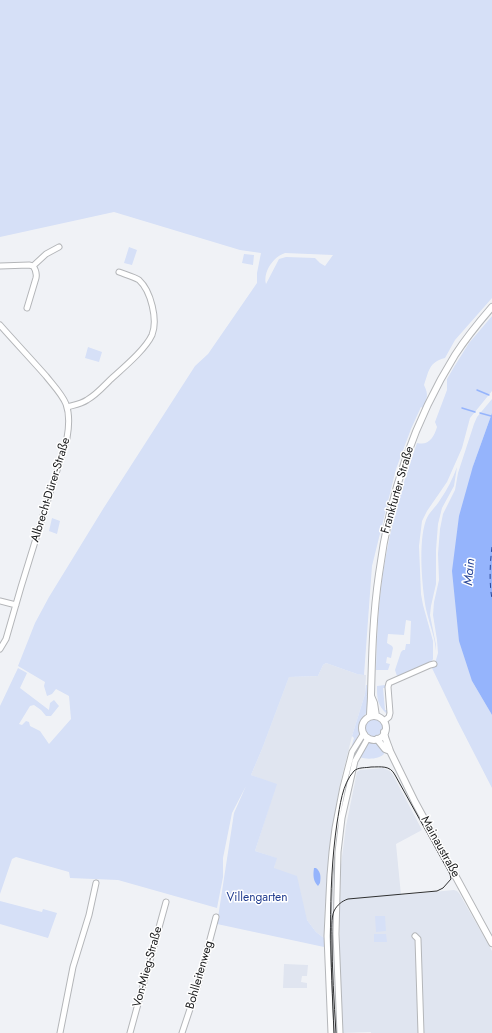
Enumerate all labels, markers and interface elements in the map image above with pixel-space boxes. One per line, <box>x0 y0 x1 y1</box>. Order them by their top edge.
street label: Albrecht-Dürer-Straße <box>28 436 74 544</box>
street label: Frankfurter Straße <box>379 445 417 535</box>
water label: Main <box>461 558 479 586</box>
street label: Mainaustraße <box>417 814 463 880</box>
park label: Villengarten <box>226 891 288 905</box>
street label: Von-Mieg-Straße <box>130 925 166 1009</box>
street label: Bohlleitenweg <box>183 939 217 1011</box>

